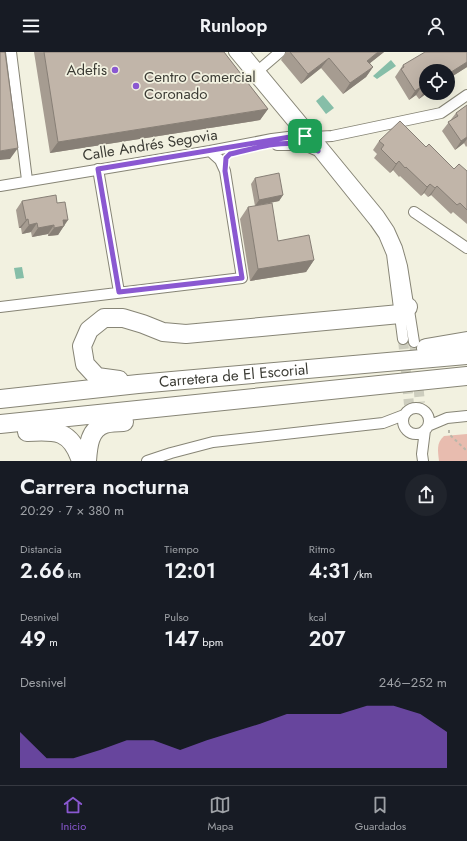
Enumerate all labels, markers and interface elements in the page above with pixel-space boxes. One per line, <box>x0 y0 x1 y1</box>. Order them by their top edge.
text: Runloop <box>200 13 267 39</box>
icon: menu <box>20 15 42 37</box>
icon: person <box>425 15 447 37</box>
place label: Adefis <box>67 59 107 81</box>
map controls <box>419 64 455 100</box>
button: locate <box>419 64 455 100</box>
marker: Adefis <box>110 65 120 75</box>
place label: Centro Comercial Coronado <box>144 66 256 105</box>
marker: Centro Comercial Coronado <box>131 81 141 91</box>
pin <box>288 119 322 153</box>
street label: Calle Andrés Segovia <box>81 123 219 167</box>
icon: arrive <box>294 125 316 147</box>
street label: Carretera de El Escorial <box>158 358 309 393</box>
text: Carrera nocturna <box>20 470 189 502</box>
button: share <box>405 474 447 516</box>
text: 20:29 · 7 × 380 m <box>20 501 124 520</box>
text: Distancia <box>20 541 62 557</box>
text: Tiempo <box>164 541 199 557</box>
text: Ritmo <box>309 541 335 557</box>
text: 2.66 <box>20 557 64 586</box>
text: 12:01 <box>164 557 216 586</box>
text: 4:31 <box>309 557 350 586</box>
text: km <box>64 566 81 582</box>
text: /km <box>350 566 372 582</box>
text: Desnivel <box>20 609 59 625</box>
text: Pulso <box>164 609 189 625</box>
text: kcal <box>309 609 326 625</box>
text: 49 <box>20 625 46 654</box>
text: 147 <box>164 625 199 654</box>
text: 207 <box>309 625 346 654</box>
text: m <box>46 634 58 650</box>
text: bpm <box>199 634 223 650</box>
text: Desnivel <box>20 673 66 692</box>
text: 246–252 m <box>379 673 447 692</box>
tab: Inicio <box>61 794 86 834</box>
tab: Mapa <box>208 794 233 834</box>
tab: Guardados <box>355 794 406 834</box>

